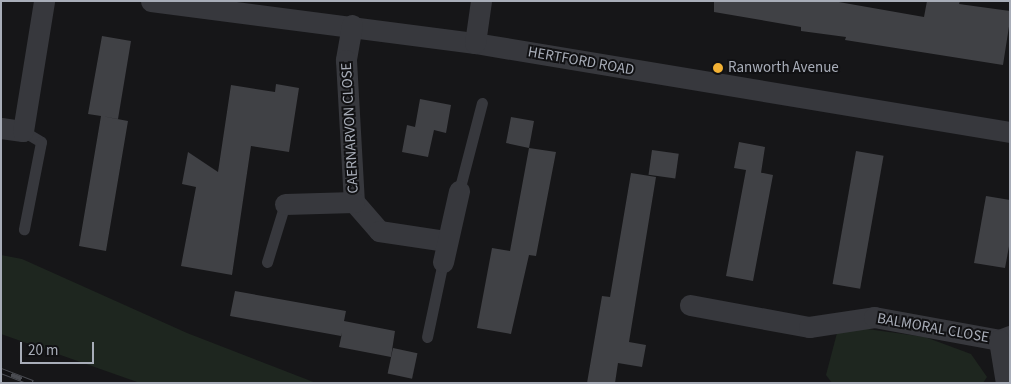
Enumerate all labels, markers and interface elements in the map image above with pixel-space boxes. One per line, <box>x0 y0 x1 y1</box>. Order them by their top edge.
street label: HERTFORD ROAD <box>526 43 636 79</box>
place label: Ranworth Avenue <box>728 59 839 77</box>
street label: CAERNARVON CLOSE <box>338 62 362 194</box>
marker: Ranworth Avenue <box>712 62 724 74</box>
street label: BALMORAL CLOSE <box>876 309 990 347</box>
scale bar <box>22 332 96 364</box>
text: 20 m <box>28 340 58 361</box>

